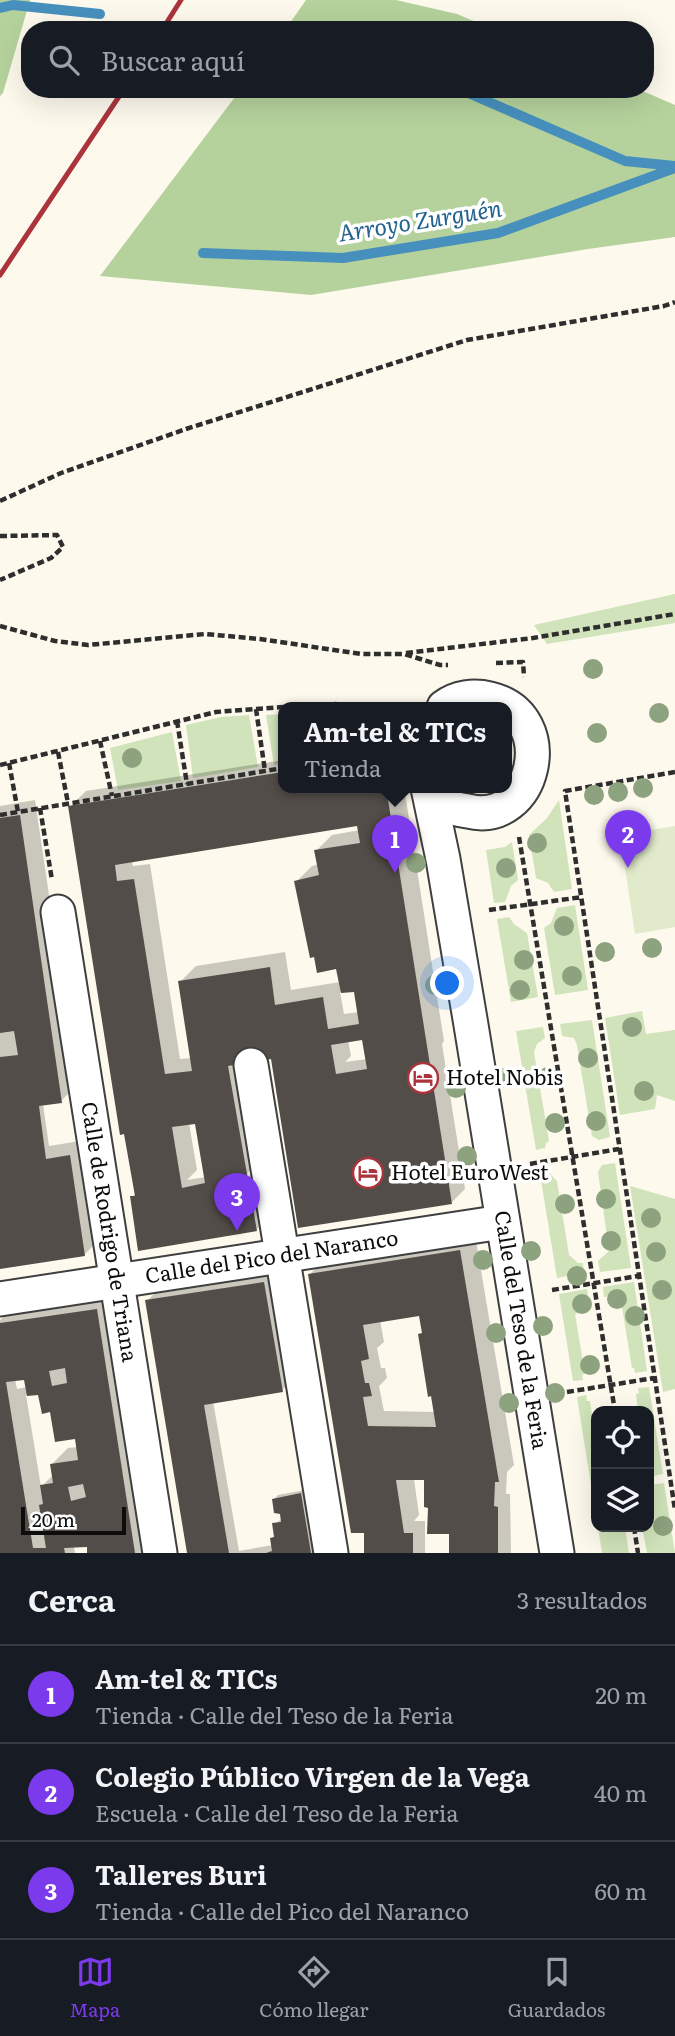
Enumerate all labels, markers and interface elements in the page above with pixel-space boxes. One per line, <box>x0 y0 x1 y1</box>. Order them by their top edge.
search box <box>21 21 654 98</box>
text: Buscar aquí <box>101 40 245 79</box>
icon: search <box>45 41 83 79</box>
water label: Arroyo Zurguén <box>335 189 504 249</box>
popup <box>278 702 512 793</box>
text: Am-tel & TICs <box>304 711 486 750</box>
text: Tienda <box>304 750 381 784</box>
pin: 2 <box>605 810 651 868</box>
pin: 1 <box>372 815 418 873</box>
your location <box>430 966 464 1000</box>
place label: Hotel Nobis <box>446 1060 563 1091</box>
hotel icon: Hotel Nobis <box>406 1061 440 1095</box>
street label: Calle de Rodrigo de Triana <box>75 1099 147 1365</box>
place label: Hotel EuroWest <box>391 1155 549 1186</box>
hotel icon: Hotel EuroWest <box>351 1156 385 1190</box>
pin: 3 <box>214 1173 260 1231</box>
street label: Calle del Teso de la Feria <box>488 1208 558 1452</box>
street label: Calle del Pico del Naranco <box>143 1220 400 1290</box>
map controls <box>591 1406 654 1532</box>
button: locate <box>591 1406 654 1469</box>
button: layers <box>591 1469 654 1532</box>
scale bar <box>21 1504 126 1536</box>
text: 20 m <box>32 1505 75 1533</box>
text: Cerca <box>28 1577 115 1621</box>
text: 3 resultados <box>517 1582 647 1616</box>
text: Am-tel & TICs <box>95 1658 278 1697</box>
text: 1 <box>46 1677 56 1711</box>
text: 20 m <box>595 1677 647 1711</box>
text: Tienda · Calle del Teso de la Feria <box>95 1697 454 1731</box>
text: Colegio Público Virgen de la Vega <box>95 1756 530 1795</box>
text: 2 <box>45 1775 57 1809</box>
text: 40 m <box>594 1775 647 1809</box>
text: Escuela · Calle del Teso de la Feria <box>95 1795 459 1829</box>
text: Talleres Buri <box>95 1854 267 1893</box>
text: 3 <box>45 1873 57 1907</box>
text: 60 m <box>594 1873 647 1907</box>
text: Tienda · Calle del Pico del Naranco <box>95 1893 469 1927</box>
tab: Mapa <box>70 1953 120 2023</box>
tab: Cómo llegar <box>259 1953 369 2023</box>
tab: Guardados <box>508 1953 605 2023</box>

